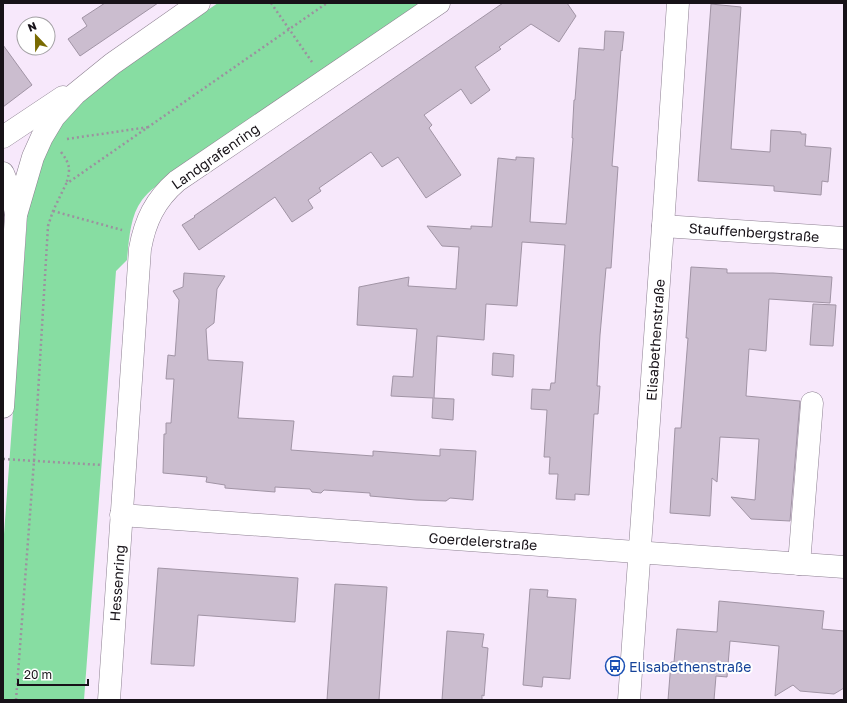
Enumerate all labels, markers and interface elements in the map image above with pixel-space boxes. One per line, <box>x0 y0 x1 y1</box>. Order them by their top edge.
north arrow <box>16 16 56 56</box>
text: N <box>26 19 38 34</box>
street label: Landgrafenring <box>168 119 262 193</box>
street label: Stauffenbergstraße <box>688 219 820 245</box>
street label: Elisabethenstraße <box>642 278 668 402</box>
street label: Goerdelerstraße <box>428 529 538 553</box>
street label: Hessenring <box>106 544 128 622</box>
bus stop icon: Elisabethenstraße <box>604 655 626 677</box>
place label: Elisabethenstraße <box>629 658 751 675</box>
scale bar <box>18 661 88 687</box>
text: 20 m <box>24 667 52 682</box>

